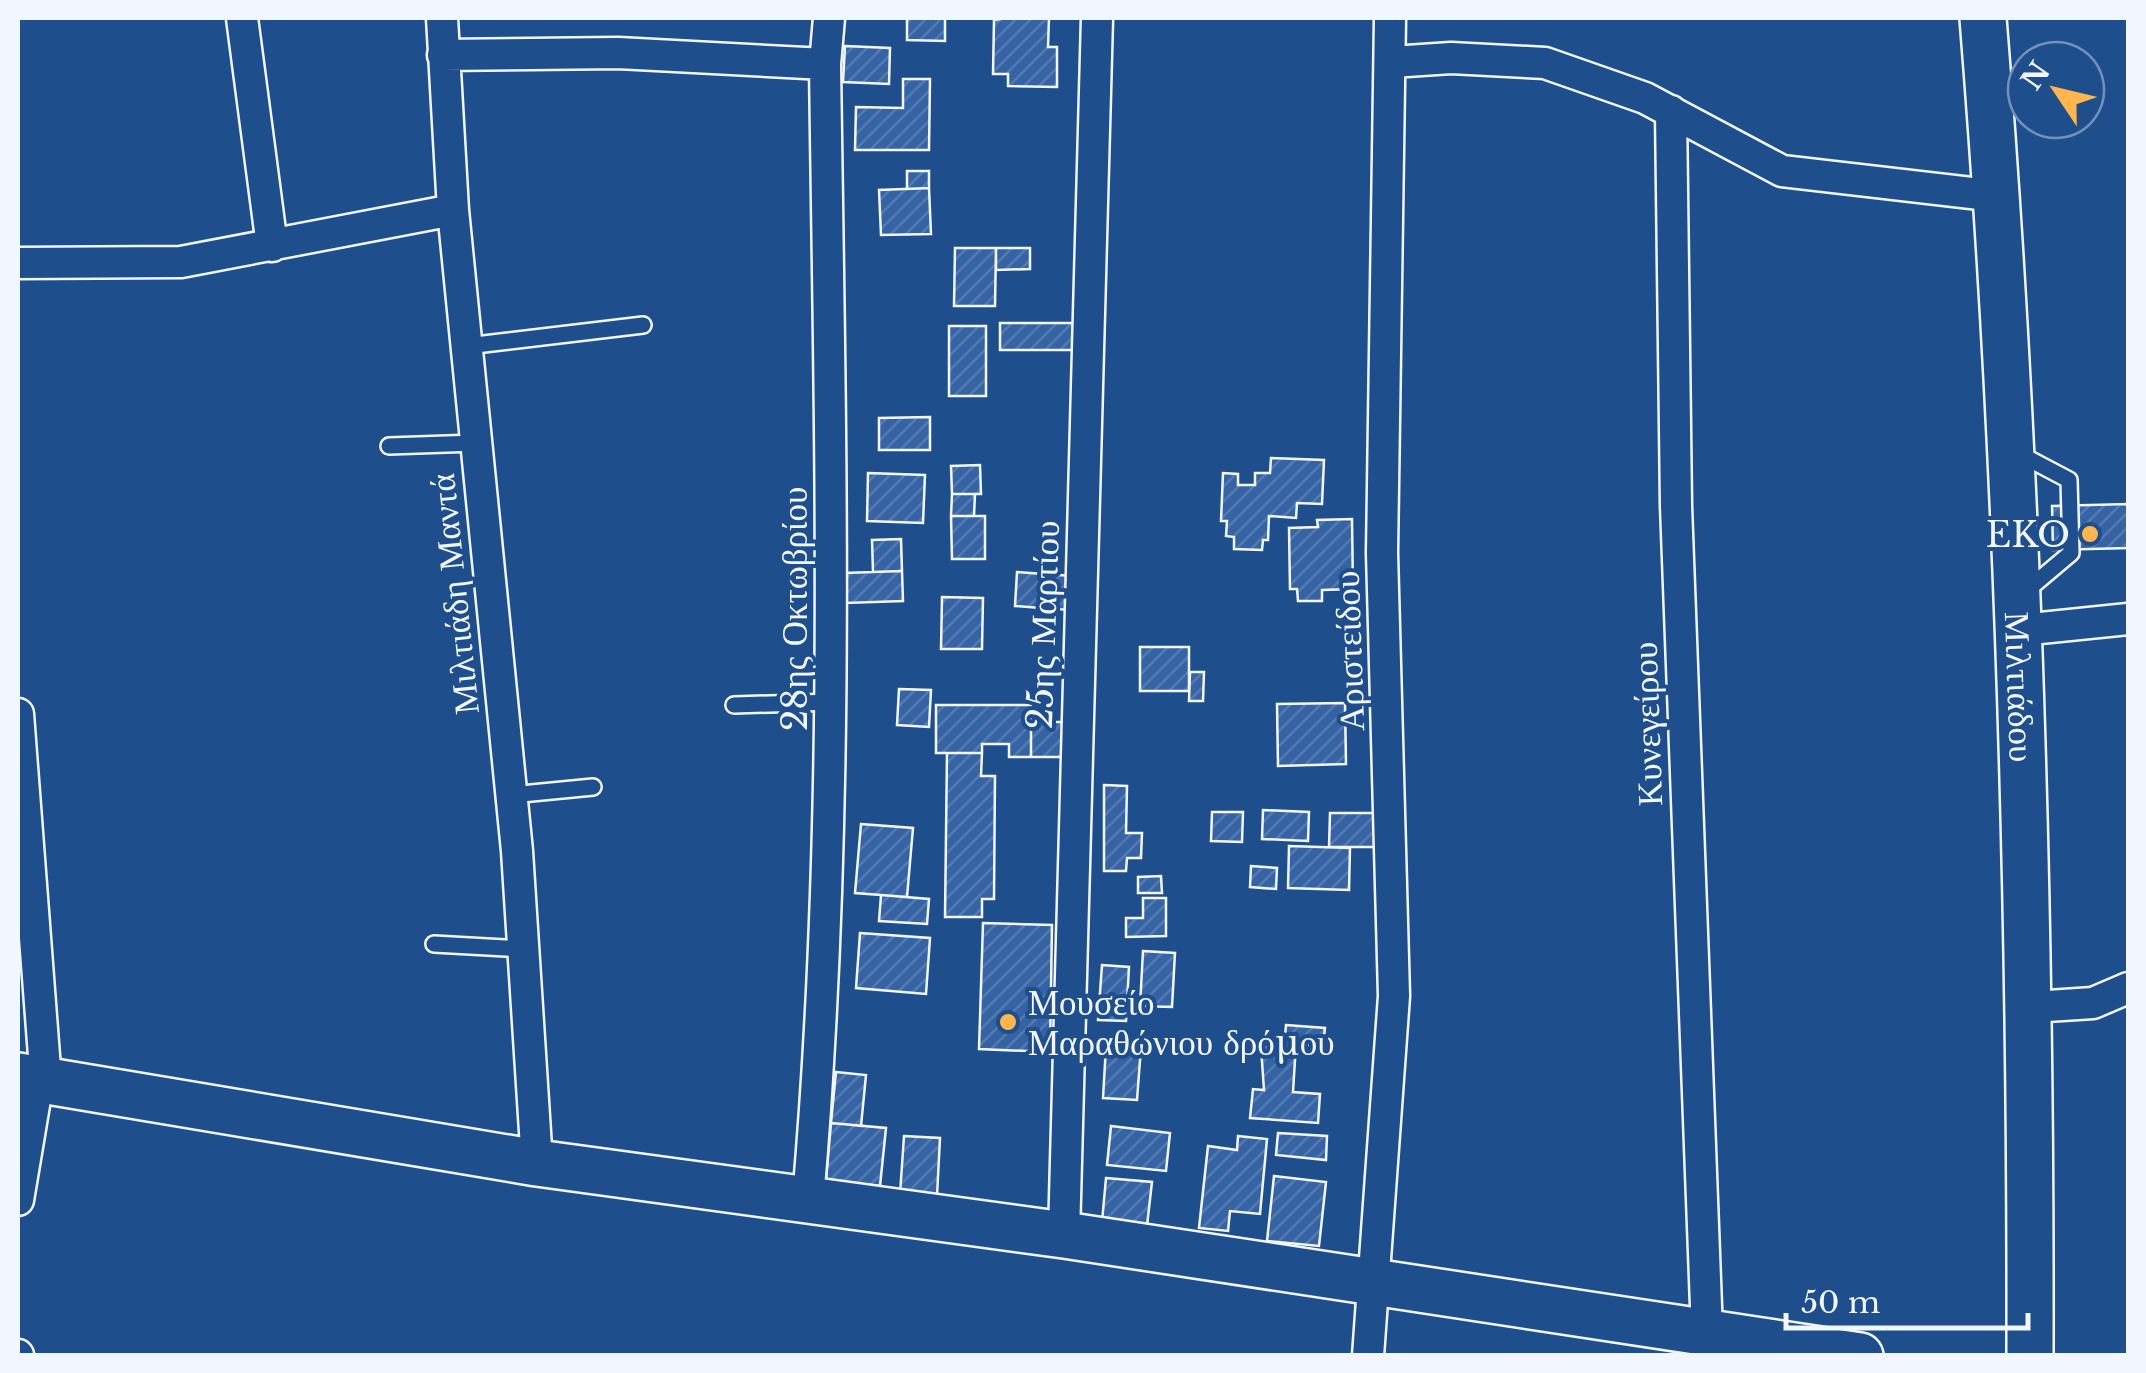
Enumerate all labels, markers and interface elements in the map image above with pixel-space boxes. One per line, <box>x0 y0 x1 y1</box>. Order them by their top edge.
north arrow <box>2006 40 2106 140</box>
text: N <box>2014 55 2058 97</box>
street label: Μιλτιάδη Μαντά <box>420 471 488 717</box>
street label: 28ης Οκτωβρίου <box>773 487 816 731</box>
place label: EKO <box>1986 513 2070 556</box>
street label: 25ης Μαρτίου <box>1018 520 1068 730</box>
marker: EKO <box>2079 523 2101 545</box>
street label: Αριστείδου <box>1325 570 1373 732</box>
street label: Μιλτιάδου <box>1996 611 2044 763</box>
street label: Κυνεγείρου <box>1623 641 1671 807</box>
place label: Μουσείο Μαραθώνιου δρόμου <box>1028 981 1335 1064</box>
marker: Μουσείο Μαραθώνιου δρόμου <box>997 1011 1019 1033</box>
scale bar <box>1786 1268 2028 1330</box>
text: 50 m <box>1801 1284 1880 1321</box>

